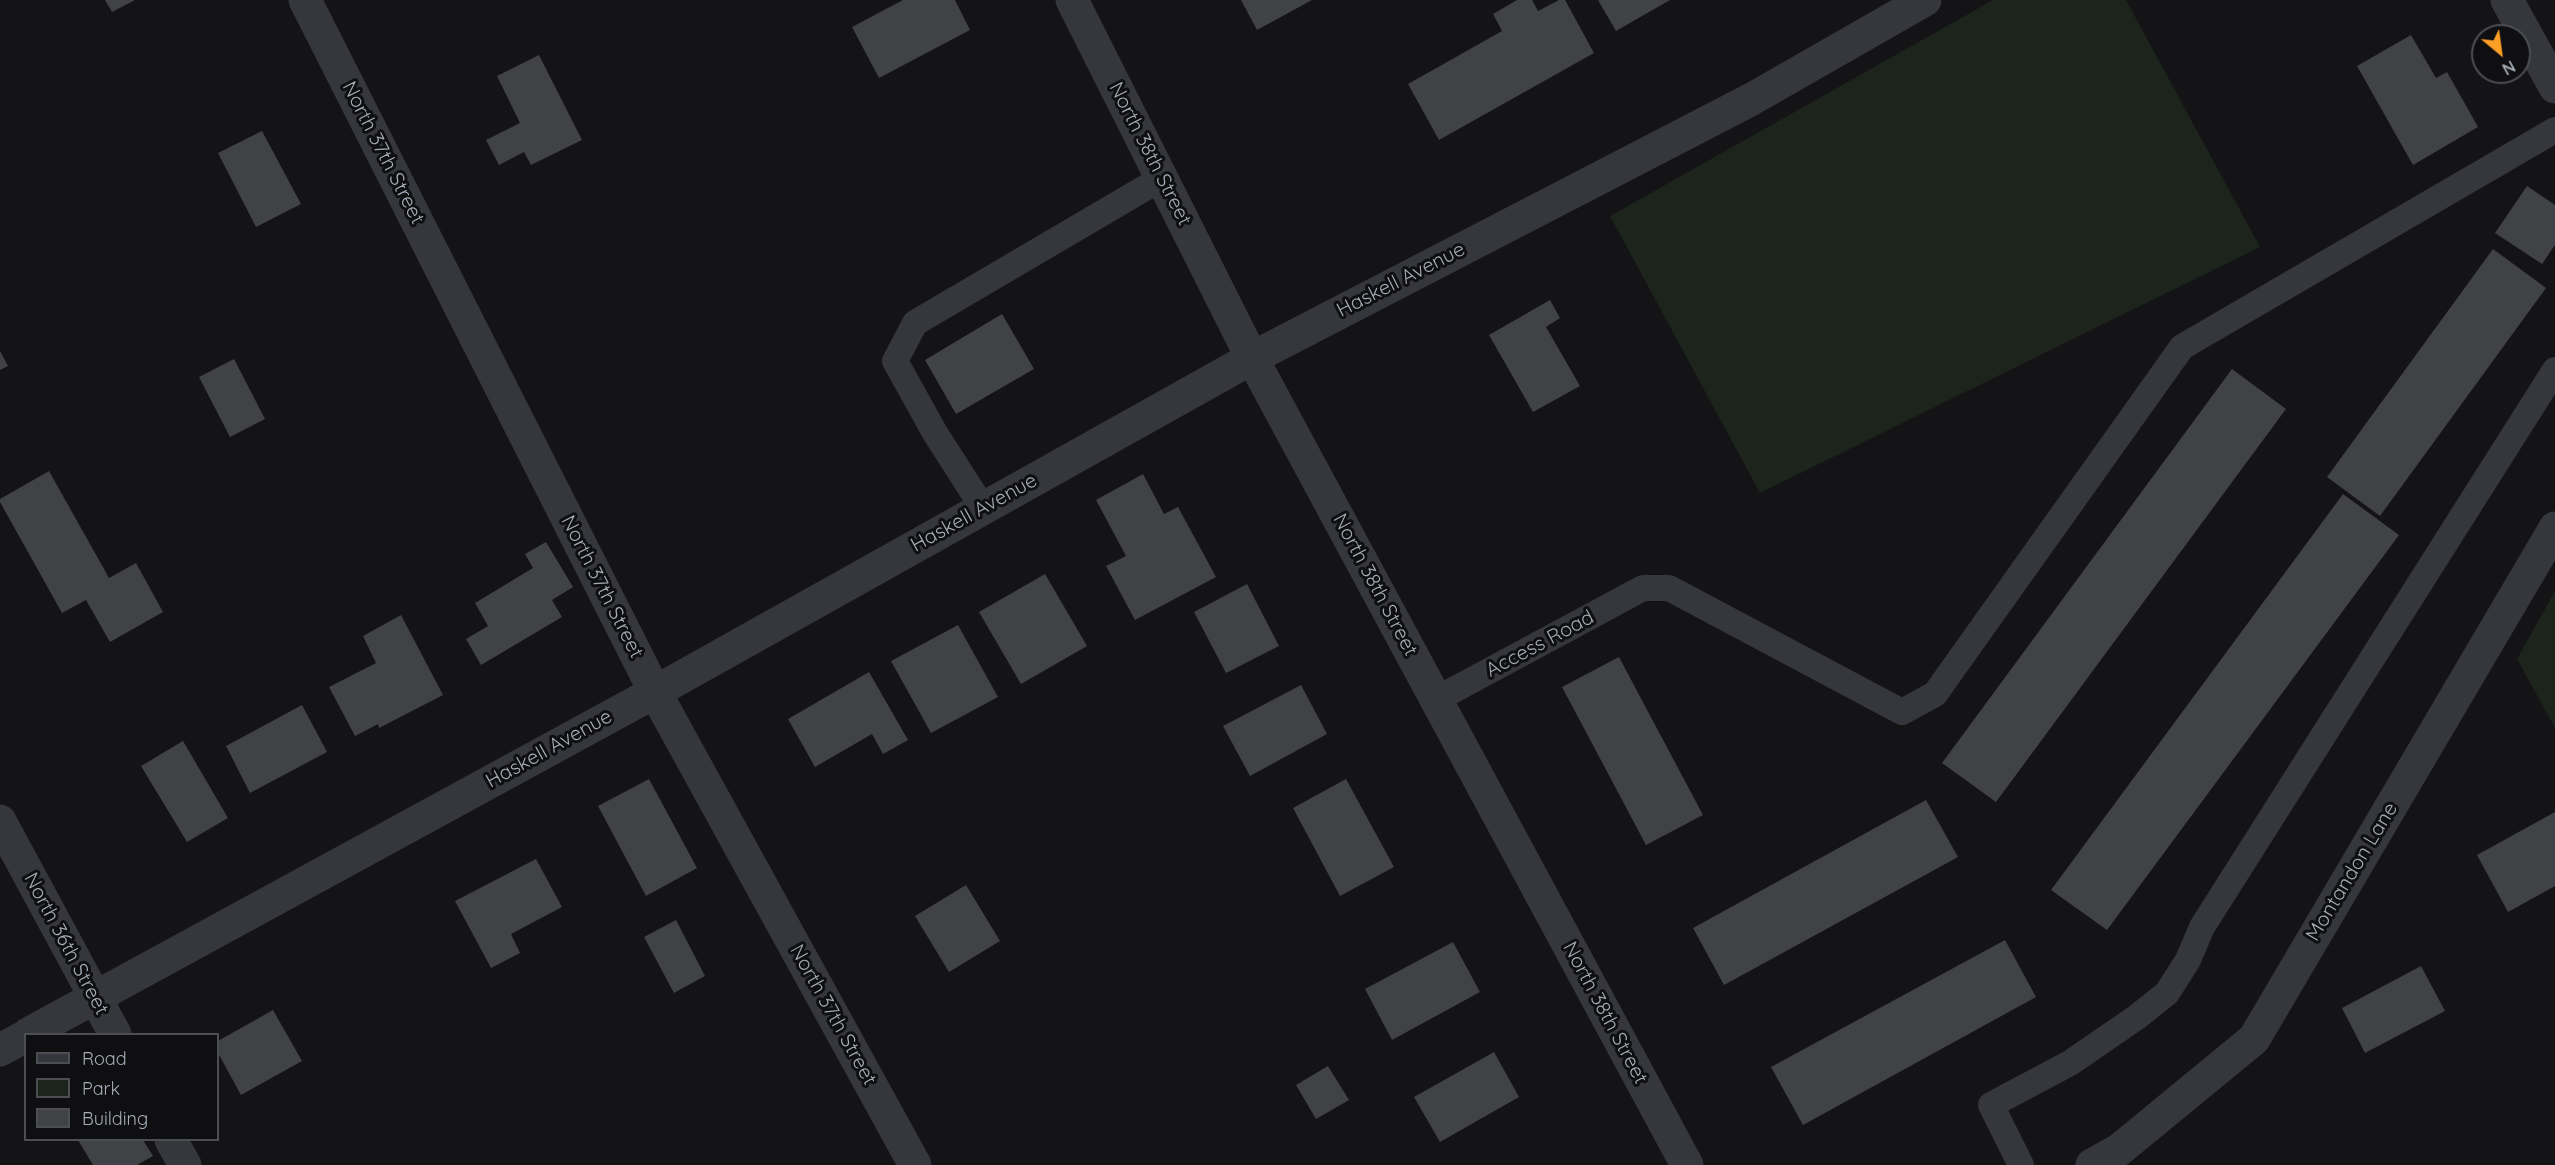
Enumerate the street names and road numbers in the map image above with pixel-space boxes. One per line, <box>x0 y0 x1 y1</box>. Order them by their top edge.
street label: North 37th Street <box>337 78 429 228</box>
street label: North 38th Street <box>1104 78 1196 230</box>
street label: Haskell Avenue <box>1333 237 1469 323</box>
street label: Haskell Avenue <box>907 468 1041 558</box>
street label: North 38th Street <box>1327 510 1423 660</box>
street label: North 37th Street <box>556 512 648 662</box>
street label: Access Road <box>1482 606 1598 682</box>
street label: Haskell Avenue <box>482 704 616 794</box>
street label: Montandon Lane <box>2301 798 2403 946</box>
street label: North 36th Street <box>18 869 114 1019</box>
street label: North 38th Street <box>1557 938 1653 1088</box>
street label: North 37th Street <box>784 941 882 1089</box>

